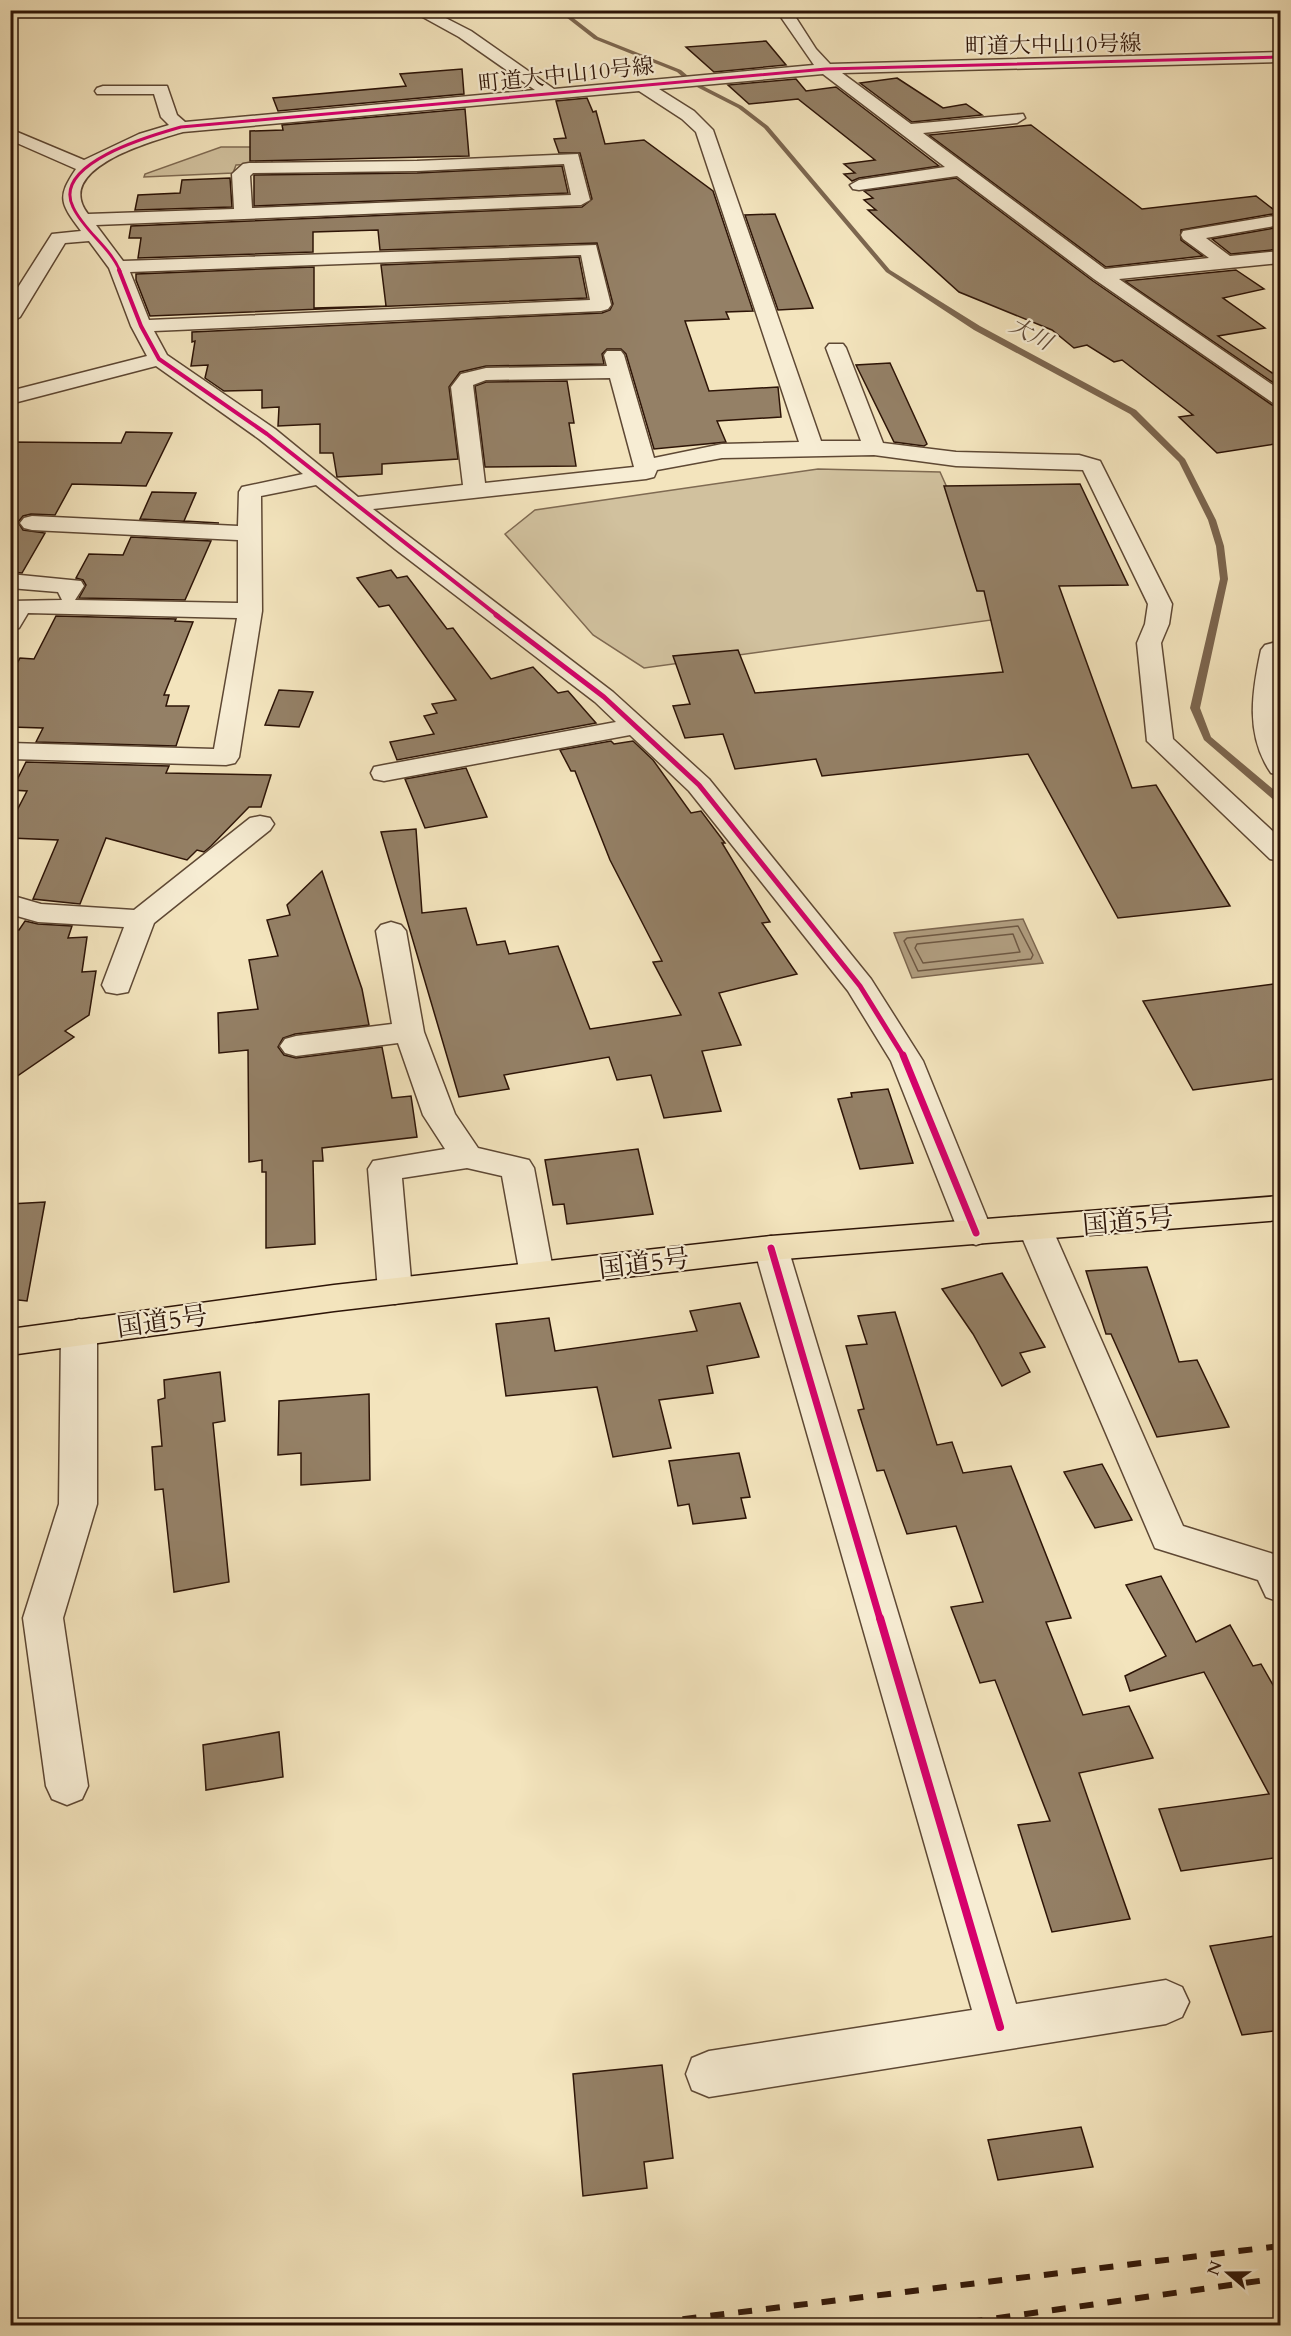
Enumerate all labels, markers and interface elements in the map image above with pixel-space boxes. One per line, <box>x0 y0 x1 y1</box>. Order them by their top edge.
street label: 町道大中山10号線 <box>964 28 1142 62</box>
street label: 町道大中山10号線 <box>477 51 655 99</box>
water label: 大川 <box>1004 310 1059 358</box>
street label: 国道5号 <box>1081 1200 1175 1243</box>
street label: 国道5号 <box>597 1241 692 1286</box>
street label: 国道5号 <box>114 1298 210 1345</box>
north arrow <box>1198 2243 1258 2303</box>
text: N <box>1202 2258 1228 2279</box>

